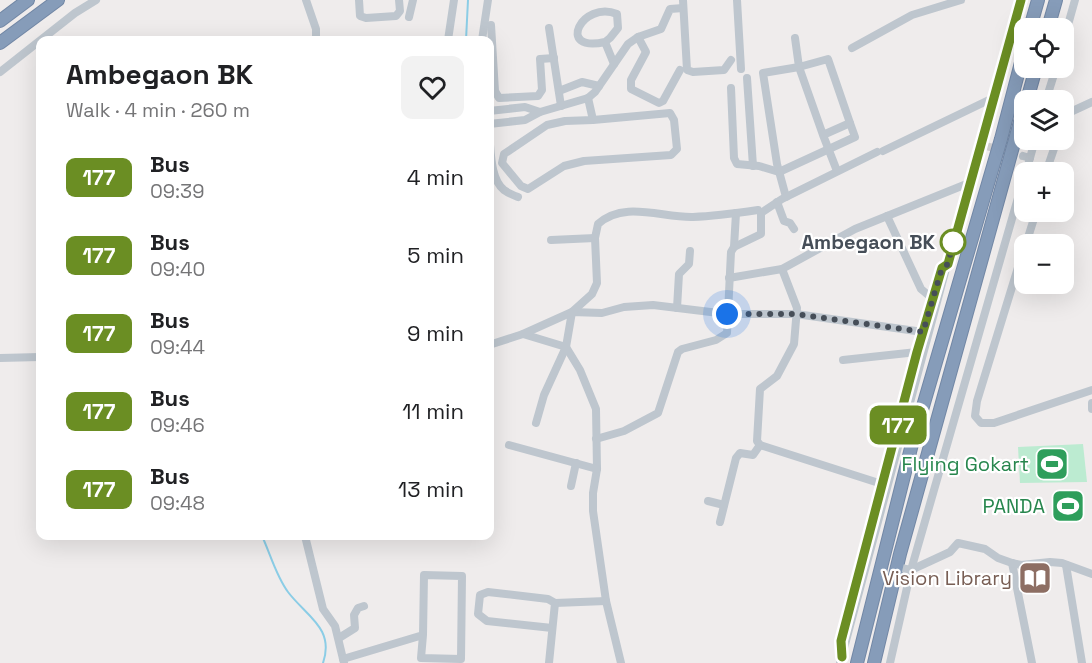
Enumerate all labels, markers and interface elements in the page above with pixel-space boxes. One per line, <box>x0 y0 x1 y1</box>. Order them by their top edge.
map controls <box>1014 18 1074 294</box>
button: locate <box>1014 18 1074 78</box>
text: Ambegaon BK <box>66 56 253 92</box>
button: heart <box>401 56 464 119</box>
button: layers <box>1014 90 1074 150</box>
text: Walk · 4 min · 260 m <box>66 97 250 123</box>
text: Bus <box>150 150 190 178</box>
button: + <box>1014 162 1074 222</box>
text: 4 min <box>407 163 464 191</box>
text: 177 <box>83 164 115 191</box>
text: 09:39 <box>150 178 204 204</box>
text: Bus <box>150 228 190 256</box>
place label: Ambegaon BK <box>801 229 935 255</box>
marker: Ambegaon BK <box>940 229 966 255</box>
button: − <box>1014 234 1074 294</box>
text: 5 min <box>407 241 464 269</box>
text: 177 <box>83 242 115 269</box>
text: 09:40 <box>150 256 205 282</box>
your location <box>712 299 742 329</box>
text: Bus <box>150 306 190 334</box>
text: 9 min <box>407 319 464 347</box>
text: 177 <box>83 320 115 347</box>
text: 09:44 <box>150 334 205 360</box>
text: Bus <box>150 384 190 412</box>
text: 11 min <box>402 397 464 425</box>
text: 177 <box>83 398 115 425</box>
line badge: 177 <box>864 406 932 444</box>
text: 09:46 <box>150 412 205 438</box>
text: 177 <box>882 412 914 439</box>
sports icon: Flying Gokart <box>1034 446 1070 482</box>
place label: Flying Gokart <box>902 451 1029 477</box>
text: Bus <box>150 462 190 490</box>
text: 13 min <box>398 475 464 503</box>
text: 177 <box>83 476 115 503</box>
sports icon: PANDA <box>1050 488 1086 524</box>
text: 09:48 <box>150 490 205 516</box>
place label: PANDA <box>983 493 1045 519</box>
library icon: Vision Library <box>1017 560 1053 596</box>
place label: Vision Library <box>882 565 1012 591</box>

